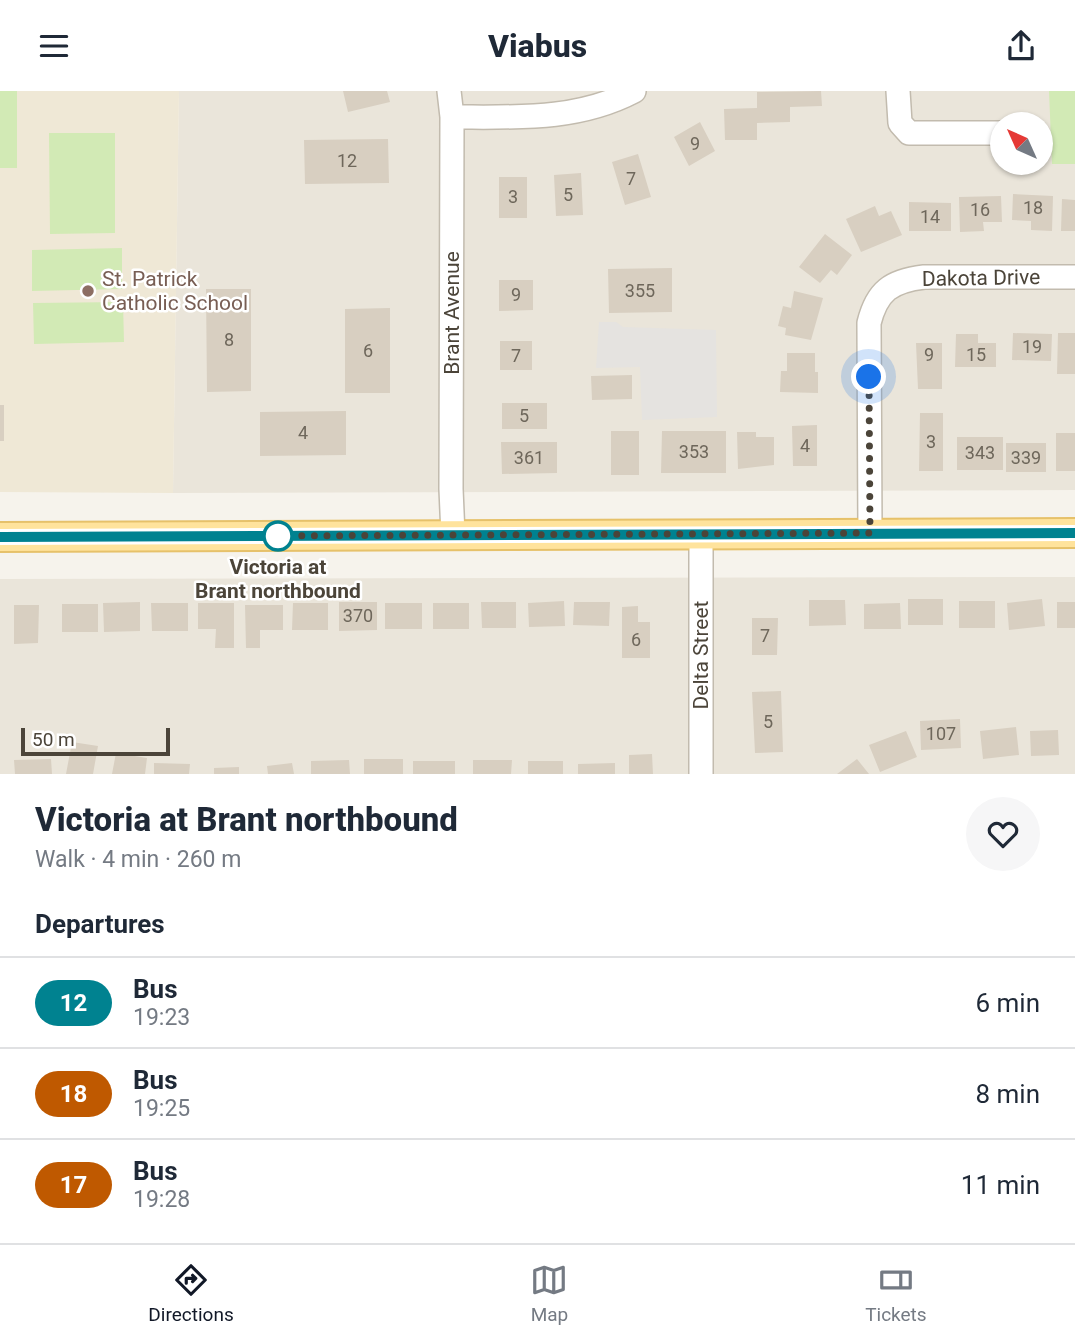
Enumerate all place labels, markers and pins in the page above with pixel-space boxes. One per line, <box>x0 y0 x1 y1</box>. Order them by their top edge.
place label: St. Patrick Catholic School <box>102 267 248 315</box>
marker: St. Patrick Catholic School <box>80 283 96 299</box>
marker: Victoria at Brant northbound <box>263 521 293 551</box>
place label: Victoria at Brant northbound <box>195 555 361 603</box>

